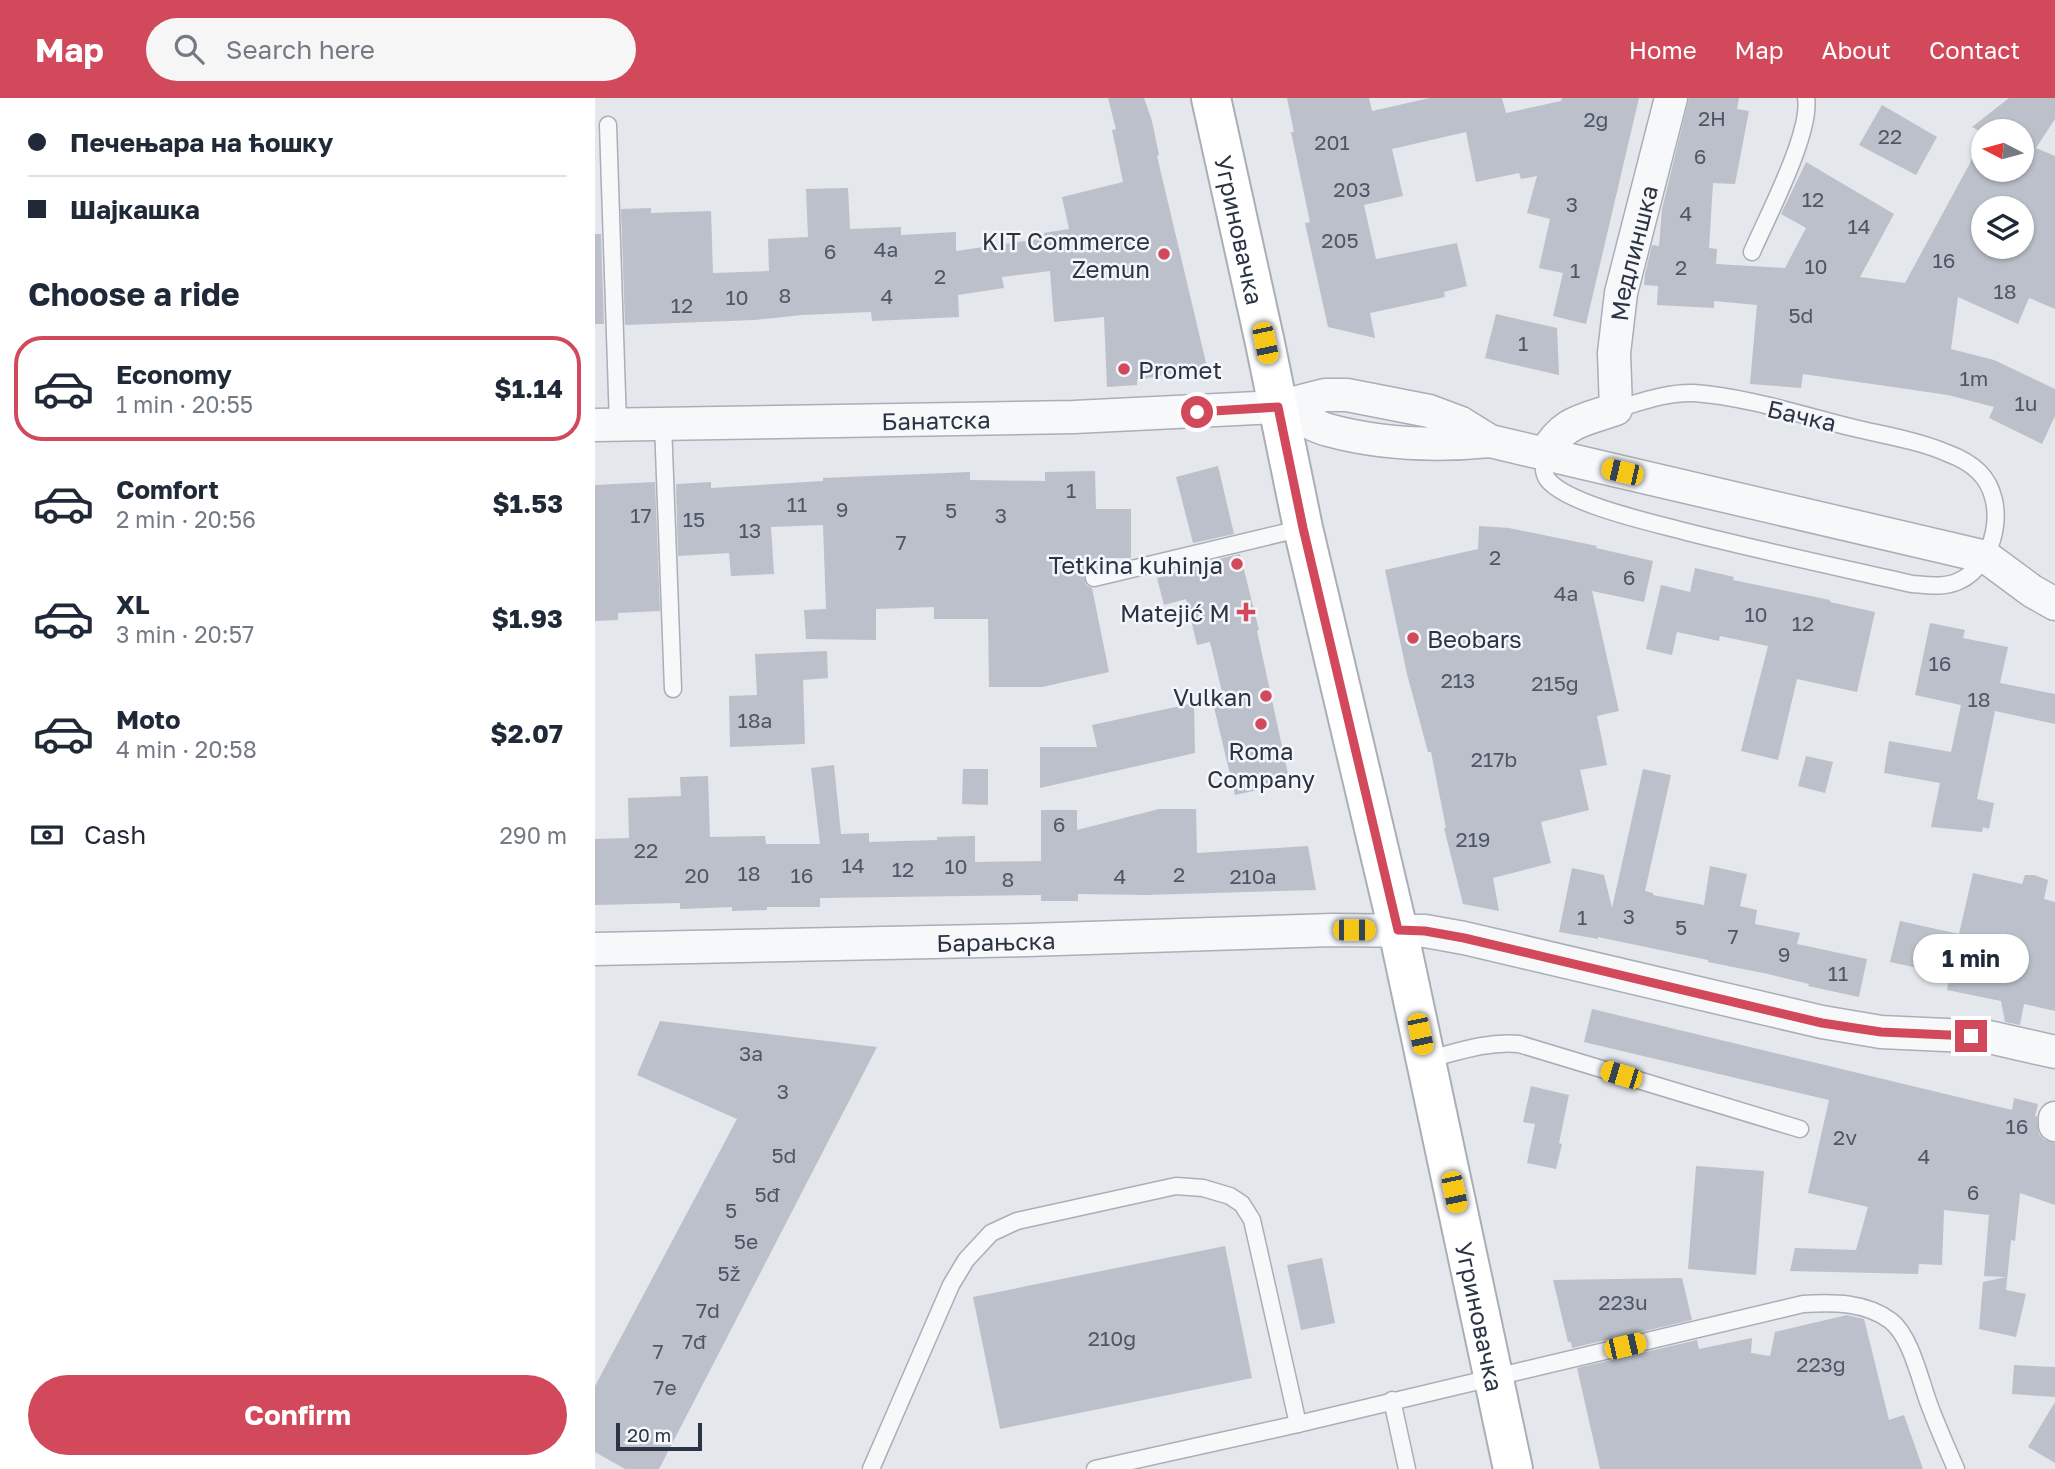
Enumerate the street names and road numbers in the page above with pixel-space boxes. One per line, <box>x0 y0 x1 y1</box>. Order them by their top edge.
street label: Угриновачка <box>1210 152 1271 307</box>
street label: Медлиншка <box>1603 182 1663 323</box>
street label: Бачка <box>1765 393 1839 437</box>
street label: Банатска <box>881 404 991 435</box>
street label: Барањска <box>936 925 1056 956</box>
street label: Угриновачка <box>1450 1239 1511 1394</box>

